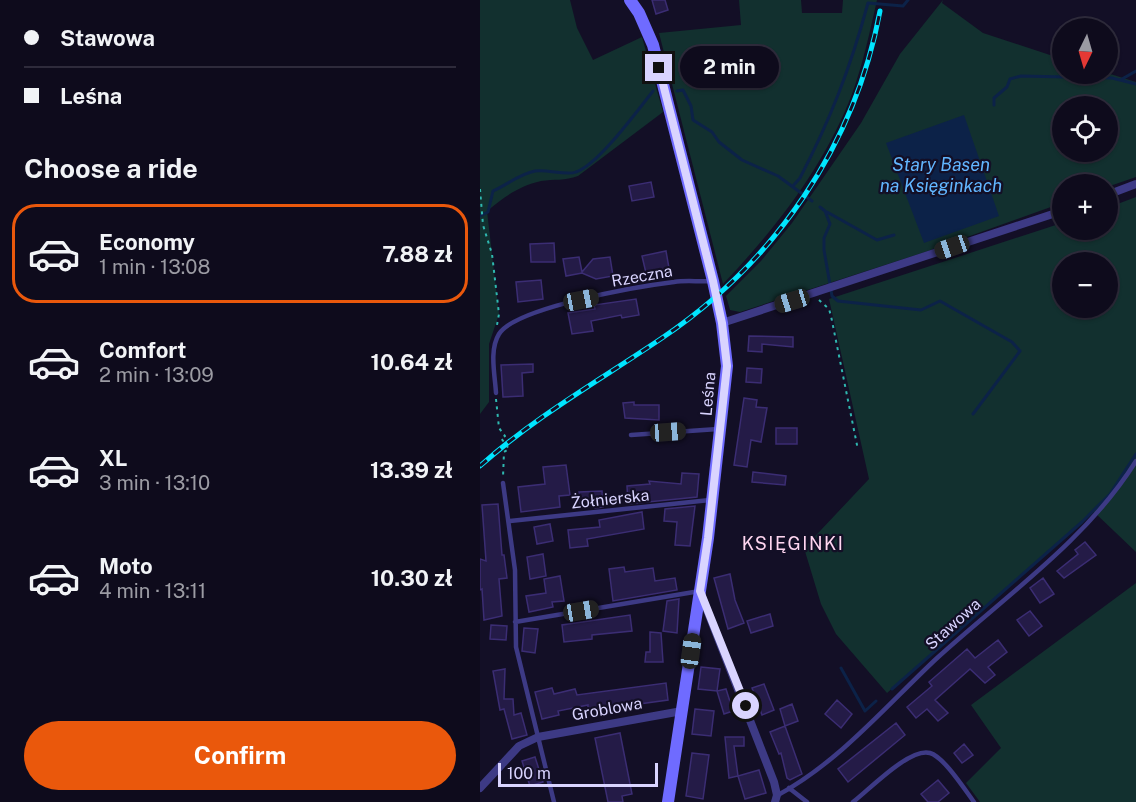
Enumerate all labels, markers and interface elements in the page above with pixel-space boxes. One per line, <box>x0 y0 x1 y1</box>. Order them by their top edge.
north arrow <box>1052 18 1118 84</box>
map controls <box>1052 18 1118 318</box>
text: Stawowa <box>60 25 155 51</box>
callout: 2 min <box>680 47 779 89</box>
route end <box>645 54 672 81</box>
text: 2 min <box>703 55 756 79</box>
text: Leśna <box>60 83 122 109</box>
button: locate <box>1052 96 1118 162</box>
text: Choose a ride <box>24 152 198 184</box>
water label: Stary Basen na Księginkach <box>880 154 1002 196</box>
button: + <box>1052 174 1118 240</box>
icon: car <box>27 227 81 281</box>
text: Economy <box>99 229 195 255</box>
car <box>932 233 972 261</box>
text: 7.88 zł <box>382 241 453 267</box>
button: − <box>1052 252 1118 318</box>
text: 1 min · 13:08 <box>99 255 210 279</box>
street label: Rzeczna <box>610 261 674 291</box>
car <box>772 287 812 315</box>
car <box>562 288 600 312</box>
icon: car <box>27 335 81 389</box>
text: Comfort <box>99 337 186 363</box>
text: 10.64 zł <box>371 349 453 375</box>
text: 2 min · 13:09 <box>99 363 214 387</box>
street label: Leśna <box>697 371 719 417</box>
car <box>649 422 687 442</box>
icon: car <box>27 443 81 497</box>
text: XL <box>99 445 127 471</box>
text: 13.39 zł <box>370 457 453 483</box>
text: 3 min · 13:10 <box>99 471 210 495</box>
street label: Żołnierska <box>570 484 650 513</box>
district label: KSIĘGINKI <box>742 533 844 554</box>
icon: car <box>27 551 81 605</box>
text: Moto <box>99 553 153 579</box>
text: 10.30 zł <box>371 565 453 591</box>
text: 4 min · 13:11 <box>99 579 206 603</box>
street label: Stawowa <box>922 594 984 654</box>
car <box>562 599 600 623</box>
car <box>680 632 702 670</box>
route start <box>732 692 759 719</box>
street label: Groblowa <box>570 693 644 725</box>
button: Confirm <box>24 721 456 790</box>
scale bar <box>498 760 658 788</box>
text: 100 m <box>507 764 551 783</box>

